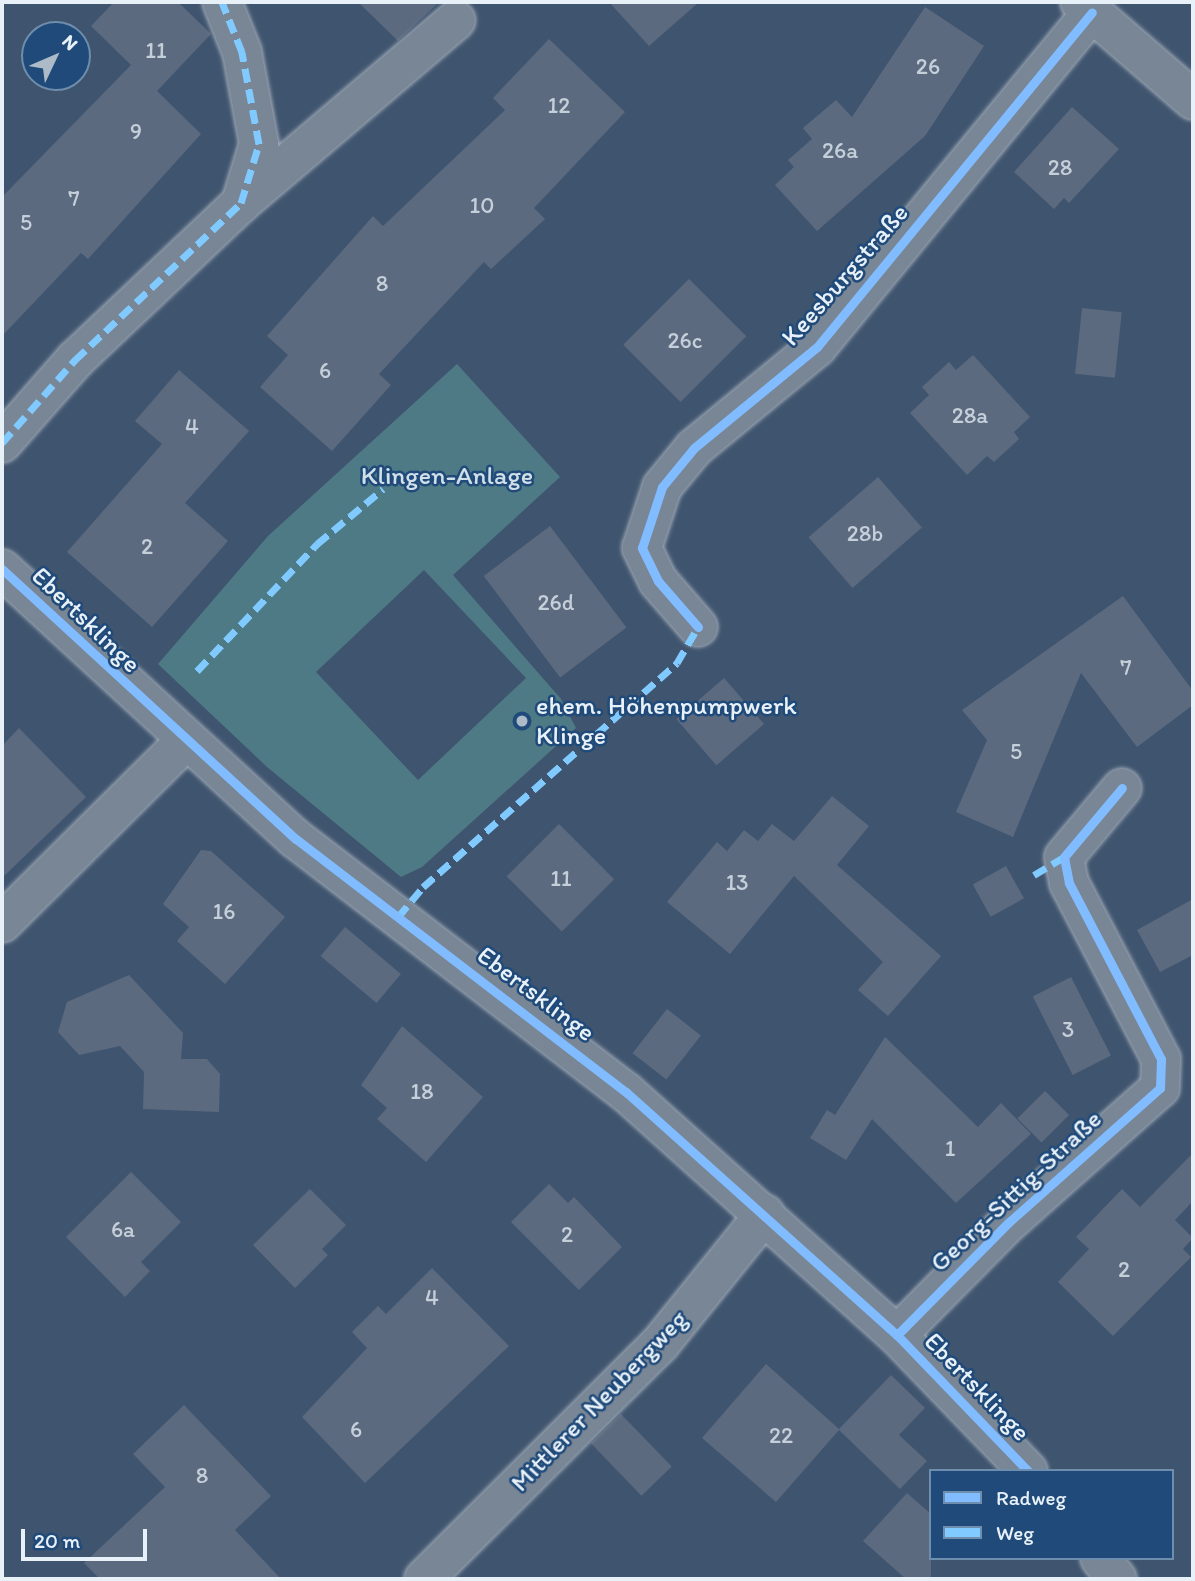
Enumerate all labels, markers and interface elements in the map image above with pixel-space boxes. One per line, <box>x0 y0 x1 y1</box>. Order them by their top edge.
north arrow <box>21 21 91 91</box>
text: N <box>57 30 83 55</box>
house number: 11 <box>145 36 167 64</box>
house number: 26 <box>916 52 940 80</box>
house number: 12 <box>548 91 570 119</box>
house number: 9 <box>130 117 142 145</box>
house number: 26a <box>822 136 858 164</box>
house number: 28 <box>1048 153 1072 181</box>
house number: 7 <box>68 184 80 212</box>
house number: 10 <box>470 191 494 219</box>
street label: Keesburgstraße <box>775 198 915 352</box>
house number: 5 <box>20 208 32 236</box>
house number: 8 <box>376 269 388 297</box>
house number: 26c <box>667 326 703 354</box>
house number: 6 <box>319 356 331 384</box>
house number: 28a <box>952 401 988 429</box>
house number: 4 <box>185 412 199 440</box>
park label: Klingen-Anlage <box>361 460 533 492</box>
house number: 28b <box>847 519 883 547</box>
house number: 2 <box>141 532 153 560</box>
street label: Ebertsklinge <box>25 560 147 680</box>
house number: 26d <box>538 588 574 616</box>
house number: 7 <box>1120 653 1132 681</box>
place label: ehem. Höhenpumpwerk Klinge <box>536 690 796 752</box>
marker: ehem. Höhenpumpwerk Klinge <box>514 713 530 729</box>
house number: 5 <box>1010 737 1022 765</box>
house number: 11 <box>550 864 572 892</box>
house number: 13 <box>725 868 749 896</box>
house number: 16 <box>213 897 235 925</box>
street label: Ebertsklinge <box>471 940 601 1048</box>
house number: 3 <box>1062 1015 1074 1043</box>
house number: 18 <box>410 1077 434 1105</box>
street label: Georg-Sittig-Straße <box>924 1104 1108 1278</box>
house number: 1 <box>945 1134 955 1162</box>
house number: 6a <box>111 1215 135 1243</box>
house number: 2 <box>561 1220 573 1248</box>
house number: 2 <box>1118 1255 1130 1283</box>
house number: 4 <box>425 1283 439 1311</box>
street label: Mittlerer Neubergweg <box>504 1304 694 1498</box>
street label: Ebertsklinge <box>917 1326 1037 1448</box>
house number: 6 <box>350 1415 362 1443</box>
house number: 22 <box>769 1421 793 1449</box>
house number: 8 <box>196 1461 208 1489</box>
legend <box>929 1469 1174 1560</box>
text: Radweg <box>996 1485 1066 1510</box>
scale bar <box>24 1514 150 1558</box>
text: Weg <box>996 1520 1034 1545</box>
text: 20 m <box>34 1528 80 1553</box>

